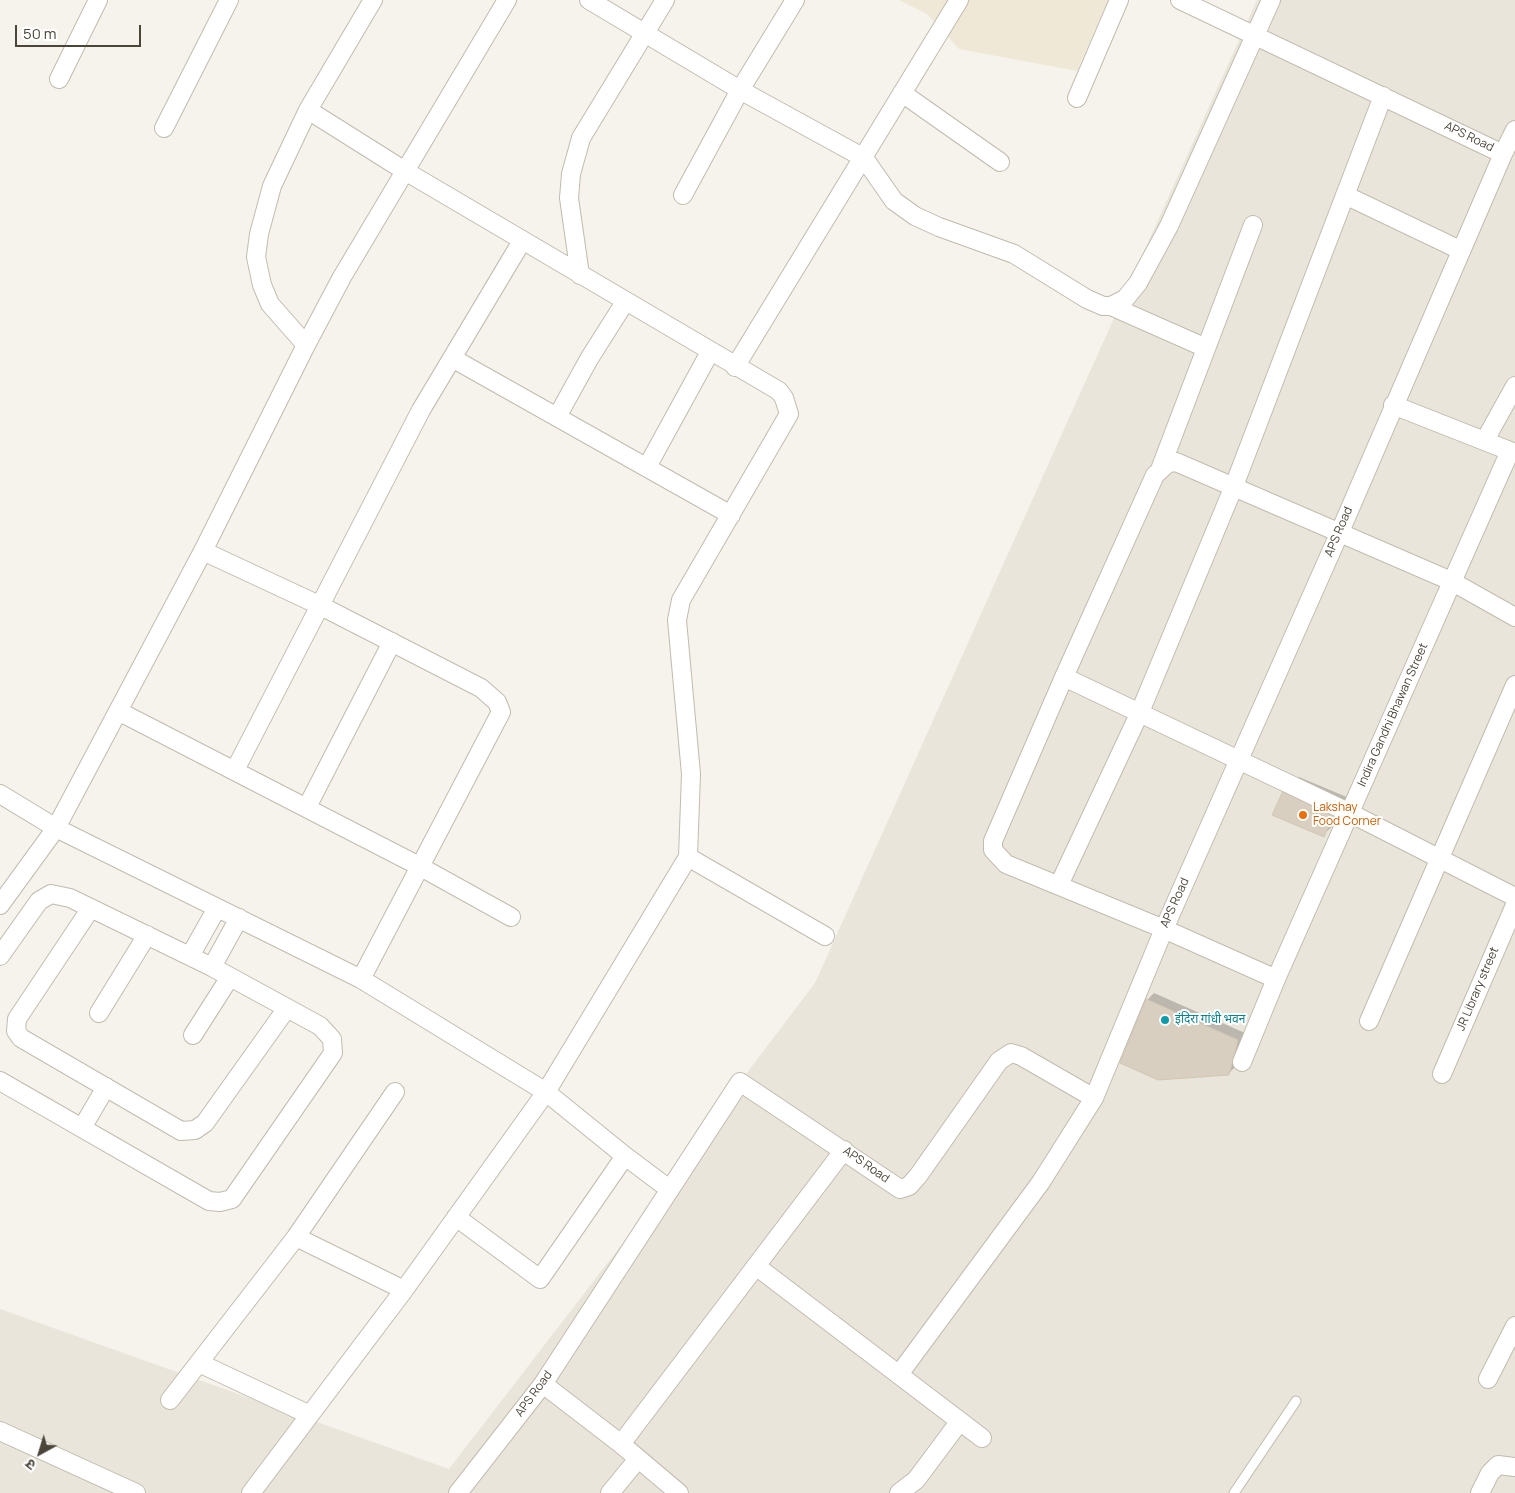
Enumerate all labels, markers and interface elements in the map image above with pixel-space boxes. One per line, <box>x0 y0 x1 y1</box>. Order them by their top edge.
scale bar <box>18 15 144 47</box>
text: 50 m <box>23 23 57 44</box>
street label: APS Road <box>1442 119 1496 155</box>
street label: APS Road <box>1322 505 1356 559</box>
street label: Indira Gandhi Bhawan Street <box>1355 641 1431 789</box>
place label: Lakshay Food Corner <box>1313 801 1381 829</box>
marker: Lakshay Food Corner <box>1297 809 1309 821</box>
street label: APS Road <box>1158 876 1192 930</box>
street label: JR Library street <box>1454 945 1502 1033</box>
place label: इंदिरा गांधी भवन <box>1175 1013 1245 1027</box>
marker: इंदिरा गांधी भवन <box>1159 1014 1171 1026</box>
street label: APS Road <box>840 1144 892 1186</box>
street label: APS Road <box>513 1368 555 1420</box>
north arrow <box>15 1428 65 1478</box>
text: उ <box>21 1455 39 1475</box>

